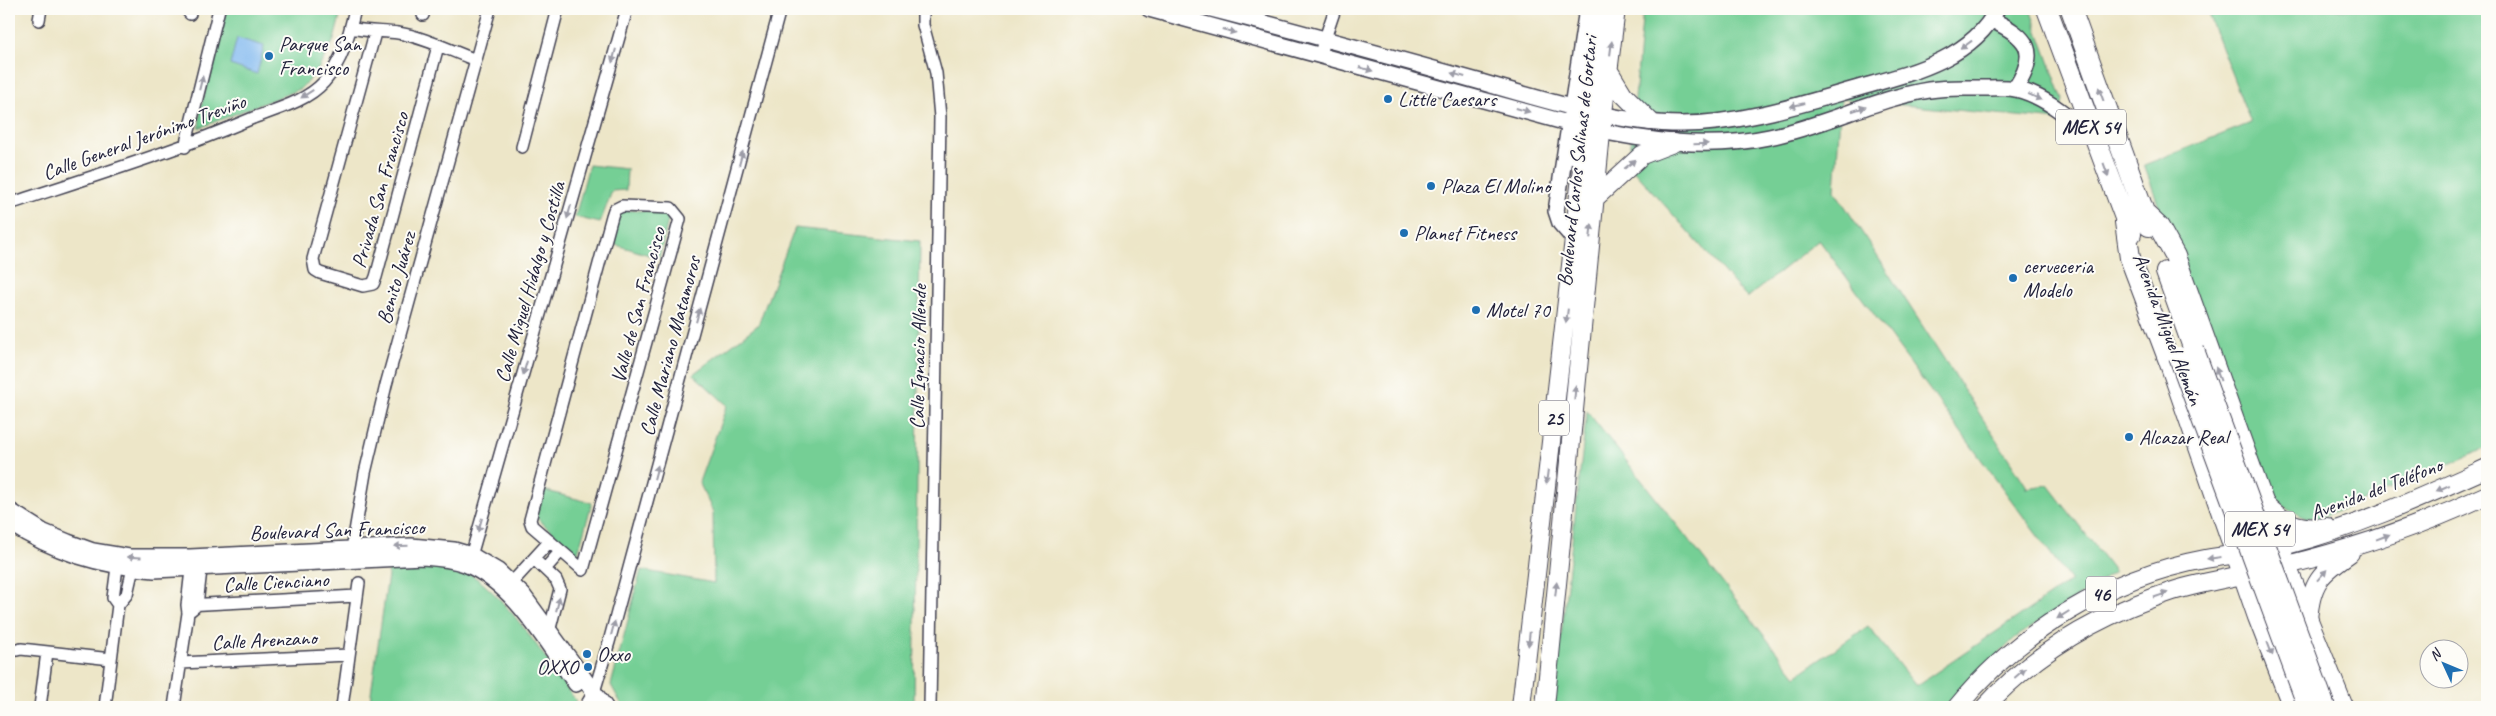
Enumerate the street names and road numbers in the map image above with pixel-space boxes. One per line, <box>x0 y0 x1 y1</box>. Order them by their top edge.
street label: Boulevard Carlos Salinas de Gortari <box>1551 31 1603 288</box>
street label: Calle General Jerónimo Treviño <box>39 88 251 186</box>
street label: Privada San Francisco <box>345 108 415 271</box>
road number: MEX 54 <box>2056 110 2126 144</box>
street label: Calle Miguel Hidalgo y Costilla <box>489 177 572 385</box>
street label: Valle de San Francisco <box>605 223 672 386</box>
street label: Benito Juárez <box>370 227 422 327</box>
street label: Avenida Miguel Alemán <box>2127 249 2209 409</box>
street label: Calle Mariano Matamoros <box>634 252 707 439</box>
street label: Calle Ignacio Allende <box>904 282 932 430</box>
road number: 25 <box>1539 400 1569 436</box>
street label: Avenida del Teléfono <box>2306 451 2448 526</box>
road number: MEX 54 <box>2225 512 2295 546</box>
street label: Boulevard San Francisco <box>249 514 428 546</box>
street label: Calle Cienciano <box>223 566 331 598</box>
road number: 46 <box>2086 576 2116 612</box>
street label: Calle Arenzano <box>211 624 320 656</box>

